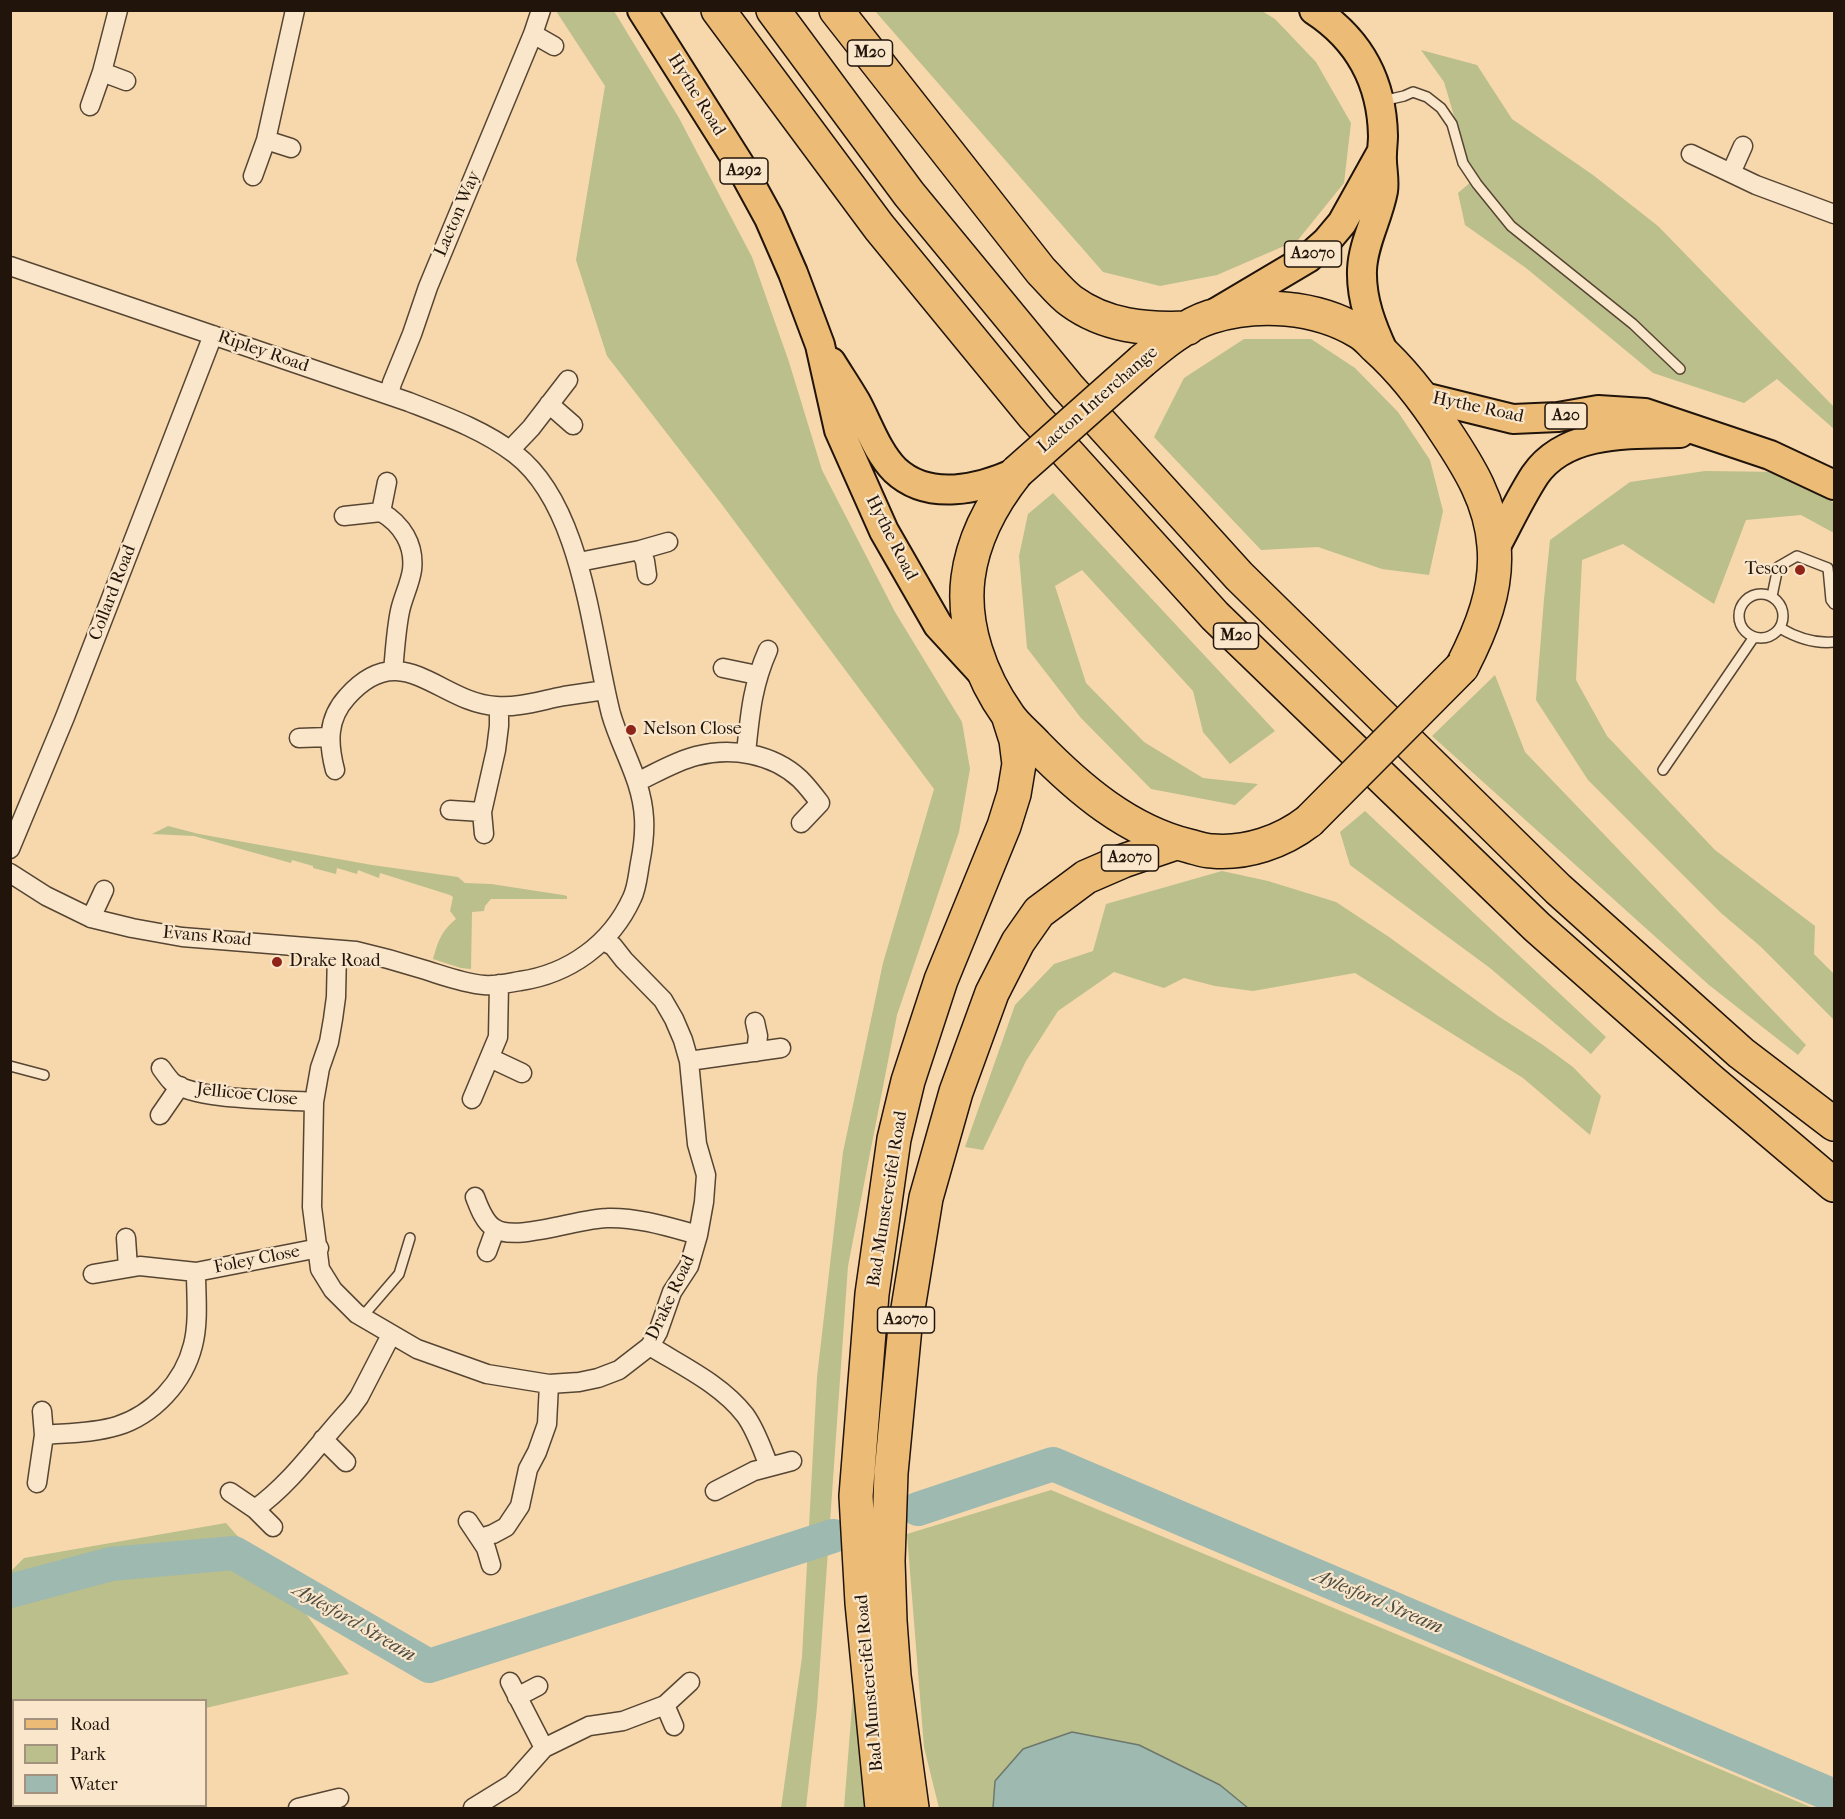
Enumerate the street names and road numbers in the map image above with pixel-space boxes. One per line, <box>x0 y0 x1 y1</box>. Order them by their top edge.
road number: M20 <box>848 40 892 66</box>
street label: Hythe Road <box>662 50 730 140</box>
road number: A292 <box>720 158 768 184</box>
street label: Lacton Way <box>430 168 486 260</box>
road number: A2070 <box>1284 241 1342 267</box>
street label: Ripley Road <box>215 326 311 378</box>
street label: Lacton Interchange <box>1033 342 1163 458</box>
street label: Hythe Road <box>1430 388 1526 428</box>
road number: A20 <box>1545 403 1587 429</box>
street label: Hythe Road <box>860 492 922 584</box>
street label: Collard Road <box>85 542 141 644</box>
road number: M20 <box>1214 623 1258 649</box>
road number: A2070 <box>1102 845 1158 871</box>
street label: Evans Road <box>162 922 252 952</box>
street label: Jellicoe Close <box>195 1079 299 1111</box>
street label: Bad Munstereifel Road <box>863 1110 913 1288</box>
street label: Foley Close <box>212 1241 302 1279</box>
street label: Drake Road <box>642 1252 700 1344</box>
road number: A2070 <box>878 1307 934 1333</box>
street label: Bad Munstereifel Road <box>851 1594 889 1772</box>

